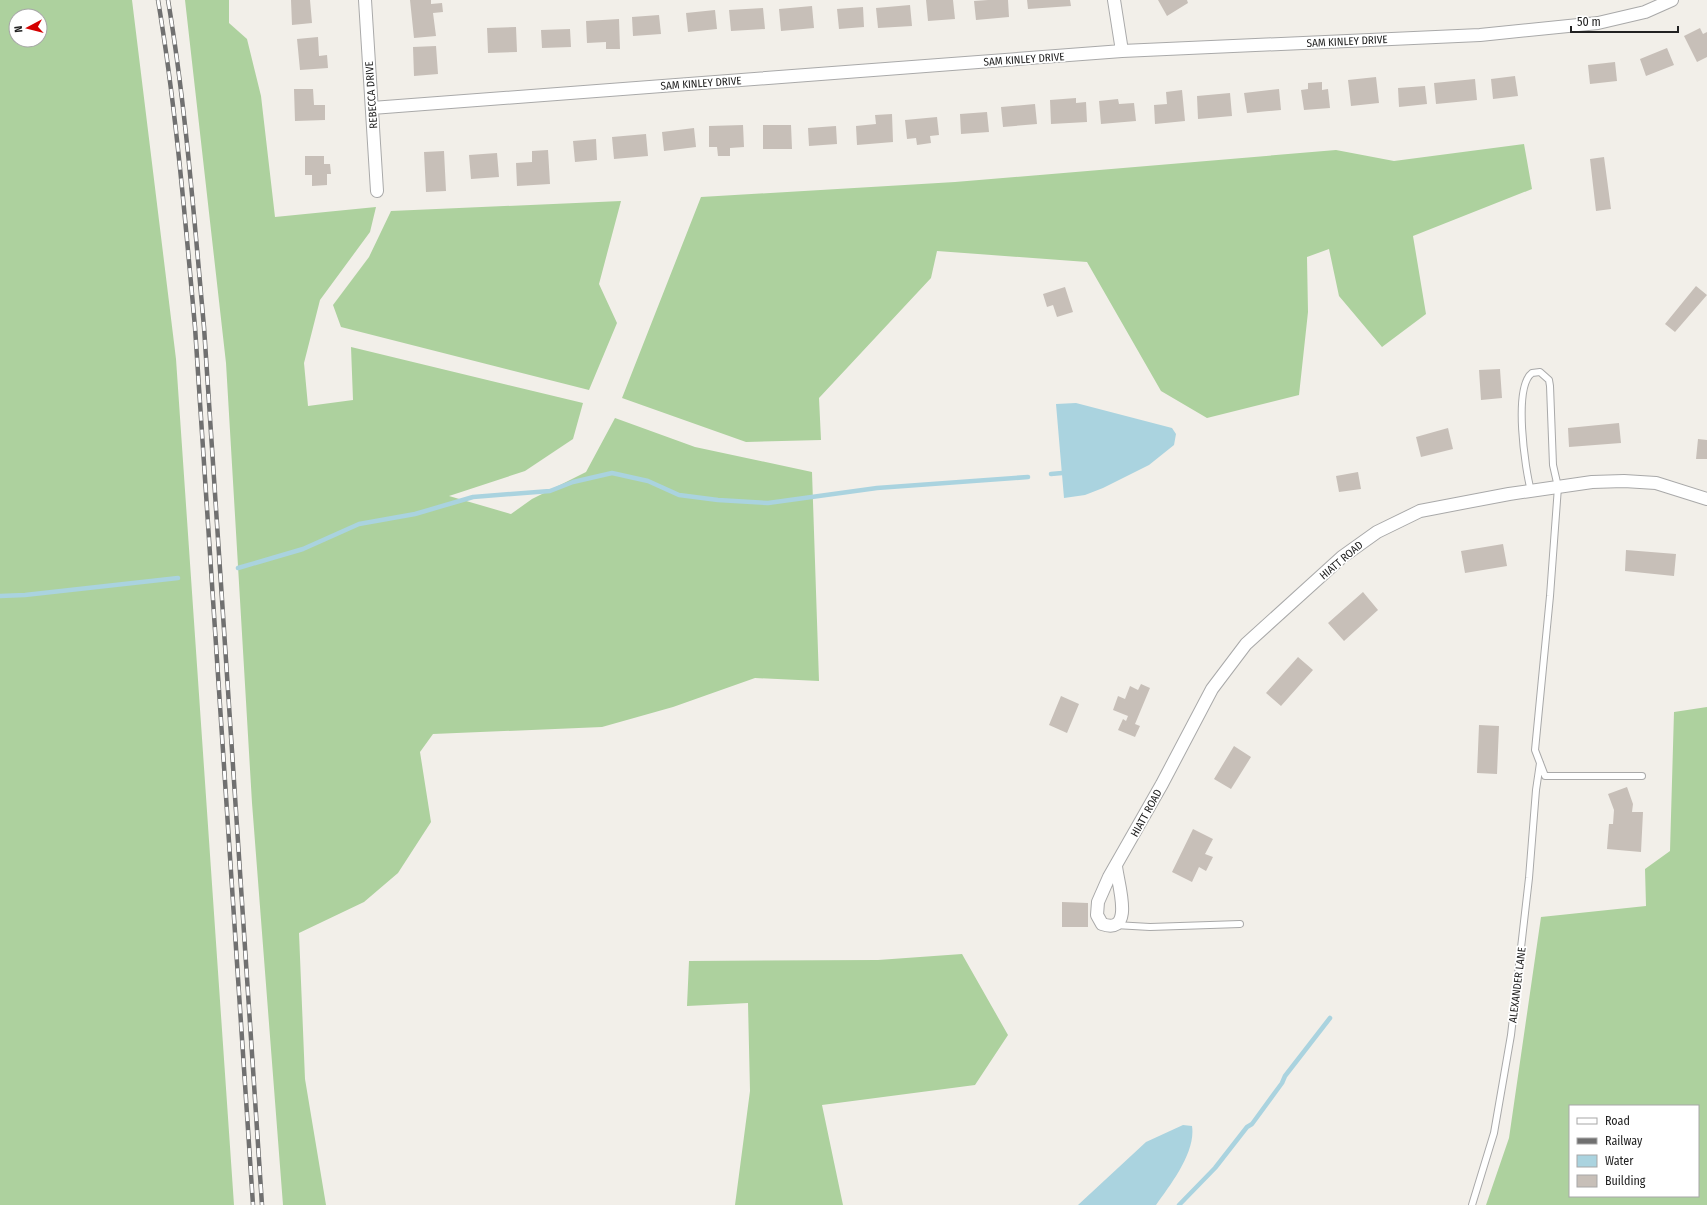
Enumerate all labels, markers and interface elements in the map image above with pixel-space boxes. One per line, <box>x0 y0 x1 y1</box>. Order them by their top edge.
north arrow <box>8 8 48 48</box>
scale bar <box>1571 8 1678 34</box>
text: 50 m <box>1577 15 1601 29</box>
text: N <box>12 25 25 33</box>
street label: SAM KINLEY DRIVE <box>1306 33 1388 50</box>
street label: SAM KINLEY DRIVE <box>983 50 1065 69</box>
street label: REBECCA DRIVE <box>363 61 380 129</box>
street label: SAM KINLEY DRIVE <box>660 74 742 93</box>
street label: HIATT ROAD <box>1317 539 1366 582</box>
street label: HIATT ROAD <box>1128 787 1165 839</box>
street label: ALEXANDER LANE <box>1506 946 1529 1024</box>
legend <box>1569 1105 1699 1197</box>
text: Road <box>1605 1114 1630 1128</box>
text: Railway <box>1605 1134 1643 1148</box>
text: Water <box>1605 1154 1634 1168</box>
text: Building <box>1605 1174 1646 1188</box>

